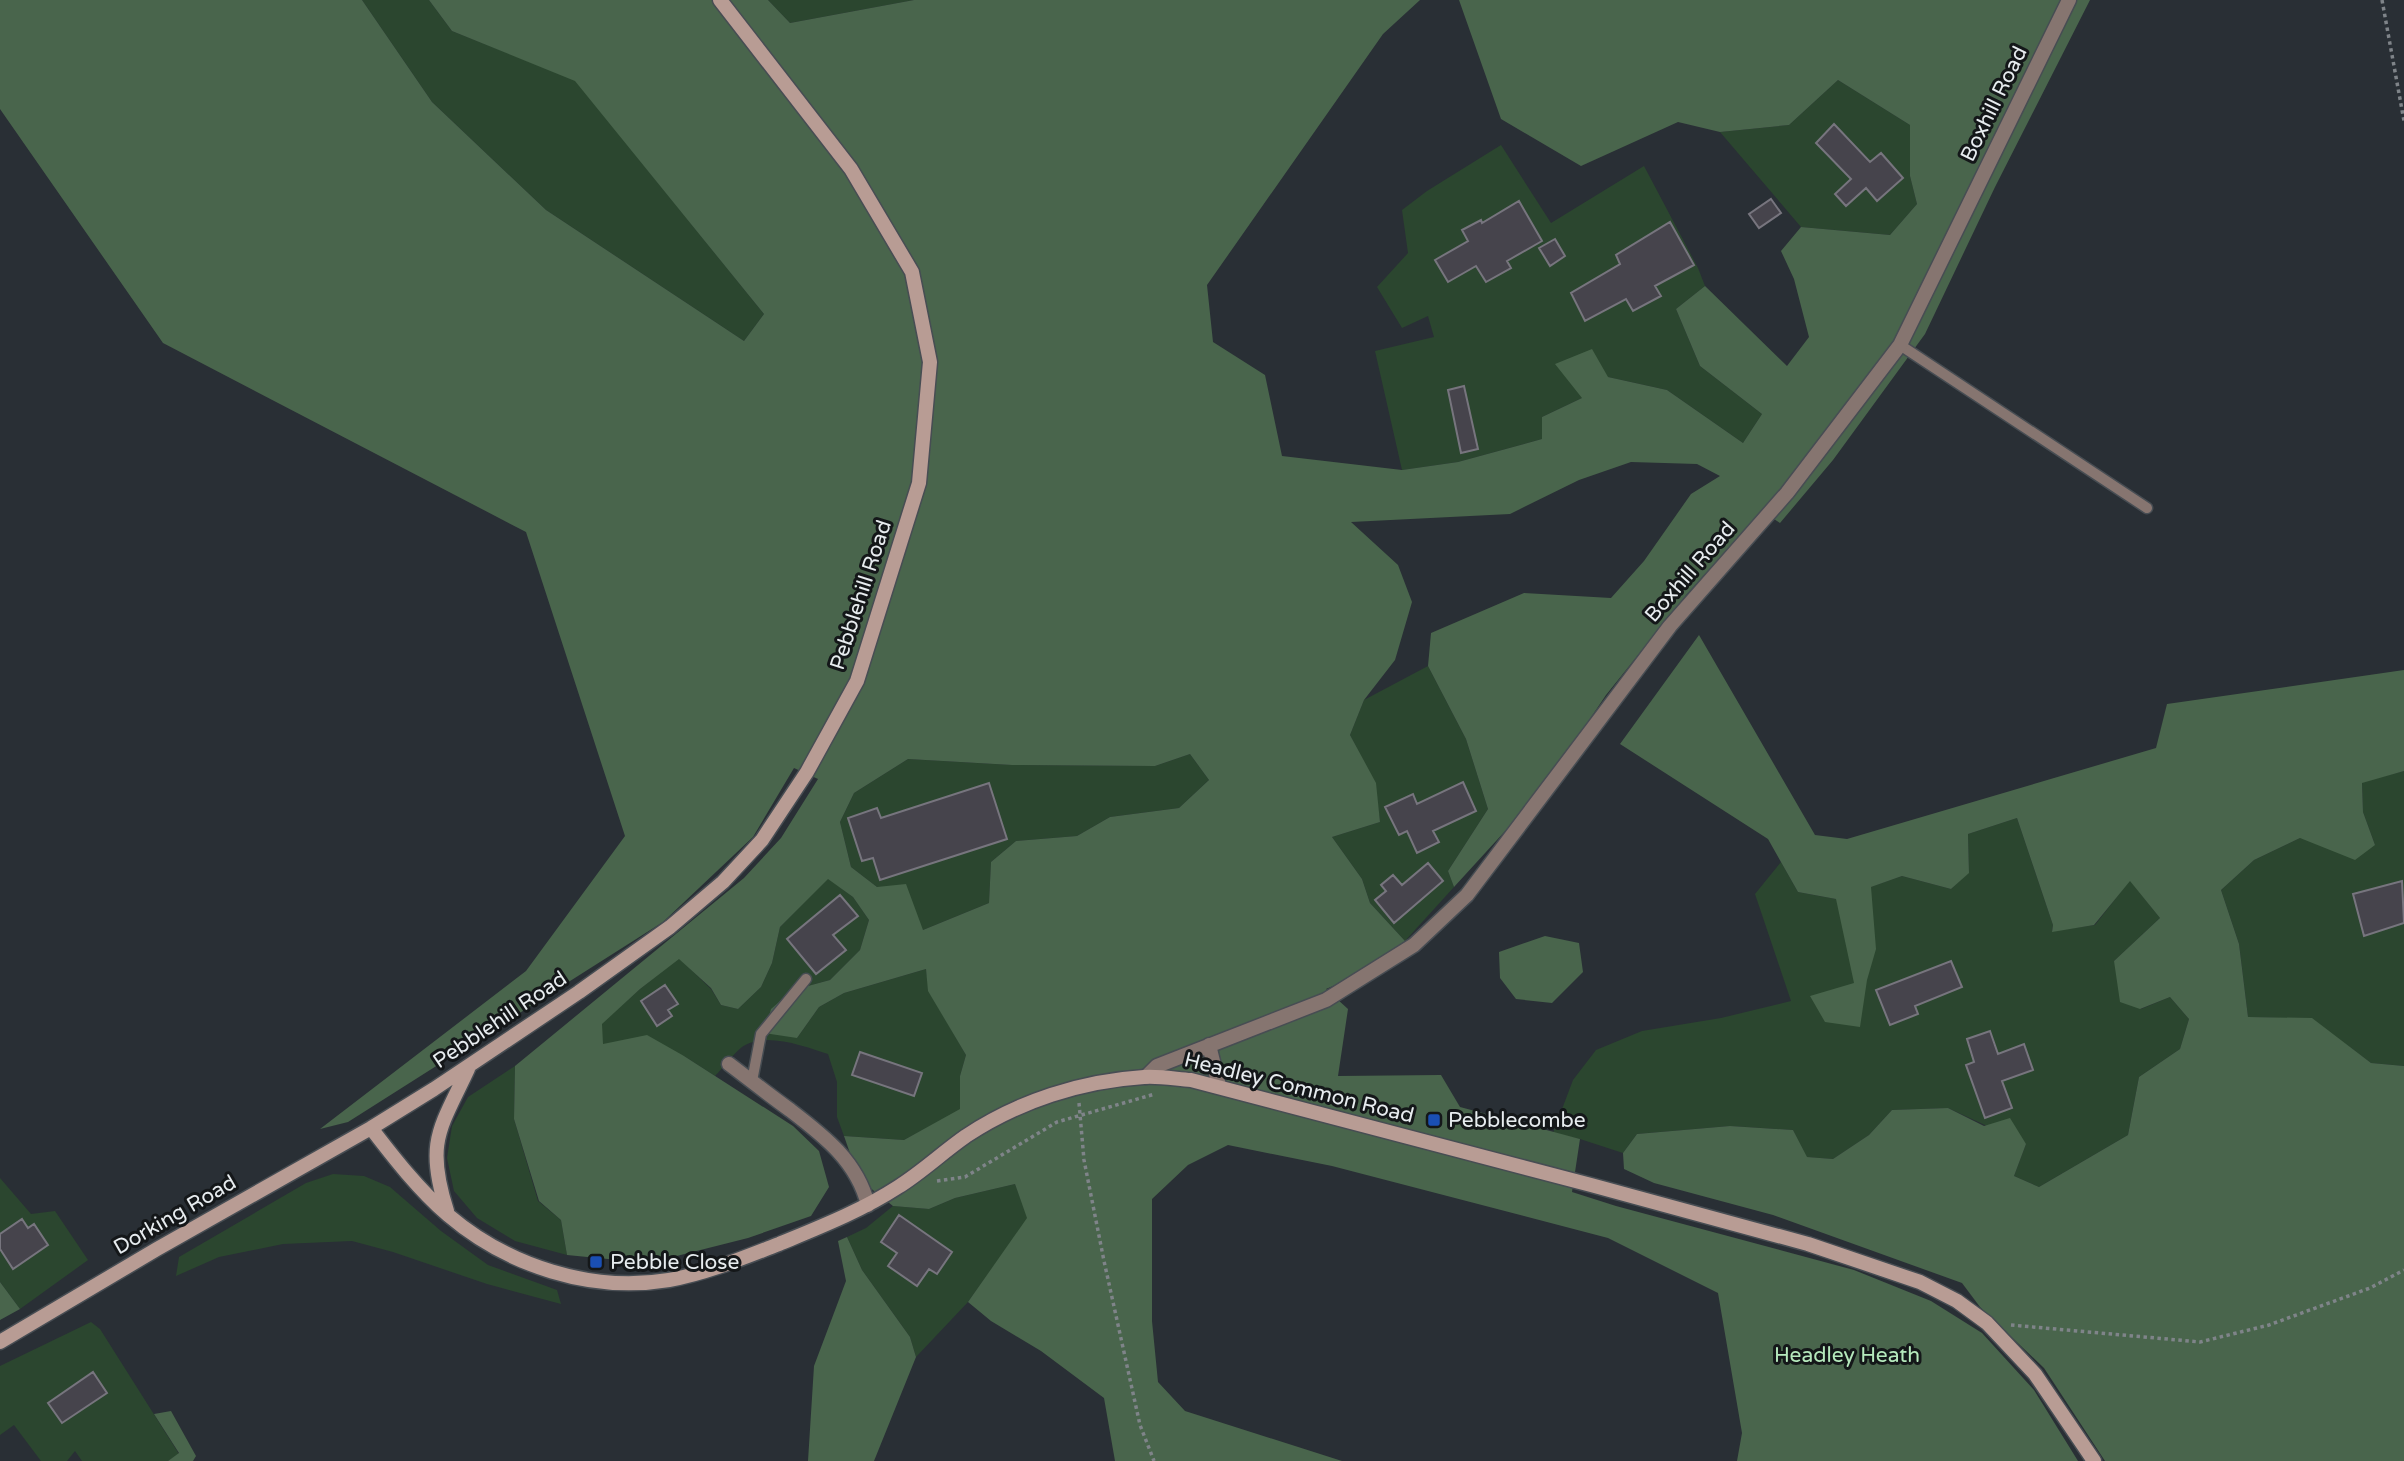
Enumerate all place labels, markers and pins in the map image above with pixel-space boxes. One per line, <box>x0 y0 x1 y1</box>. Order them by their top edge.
place label: Pebblecombe <box>1448 1108 1586 1133</box>
marker: Pebblecombe <box>1426 1112 1442 1128</box>
place label: Pebble Close <box>610 1250 739 1275</box>
marker: Pebble Close <box>588 1254 604 1270</box>

